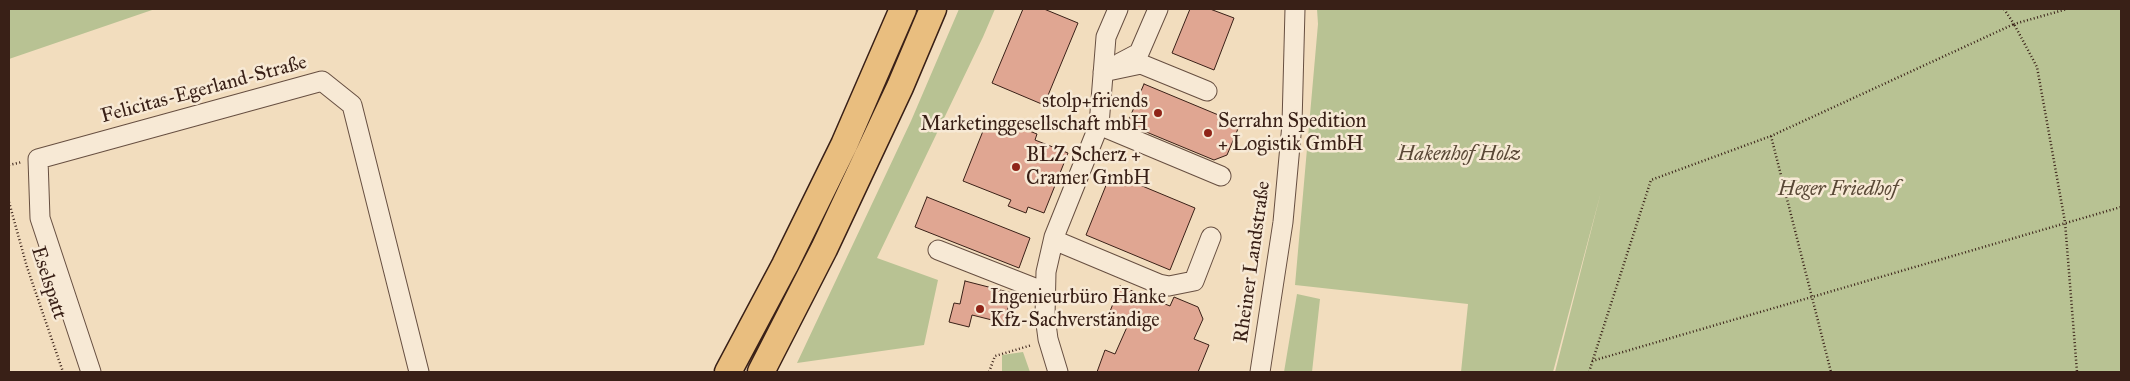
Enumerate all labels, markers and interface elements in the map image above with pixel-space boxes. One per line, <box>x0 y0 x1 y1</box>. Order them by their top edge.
street label: Felicitas-Egerland-Straße <box>98 51 310 129</box>
place label: stolp+friends Marketinggesellschaft mbH <box>921 90 1148 137</box>
marker: stolp+friends Marketinggesellschaft mbH <box>1152 107 1164 119</box>
place label: Serrahn Spedition + Logistik GmbH <box>1218 110 1366 157</box>
marker: Serrahn Spedition + Logistik GmbH <box>1202 127 1214 139</box>
park label: Hakenhof Holz <box>1397 143 1521 167</box>
place label: BLZ Scherz + Cramer GmbH <box>1026 144 1150 191</box>
marker: BLZ Scherz + Cramer GmbH <box>1010 161 1022 173</box>
park label: Heger Friedhof <box>1778 178 1898 202</box>
street label: Rheiner Landstraße <box>1230 180 1276 344</box>
street label: Eselspatt <box>25 243 71 323</box>
place label: Ingenieurbüro Hanke Kfz-Sachverständige <box>990 286 1166 333</box>
marker: Ingenieurbüro Hanke Kfz-Sachverständige <box>974 303 986 315</box>

